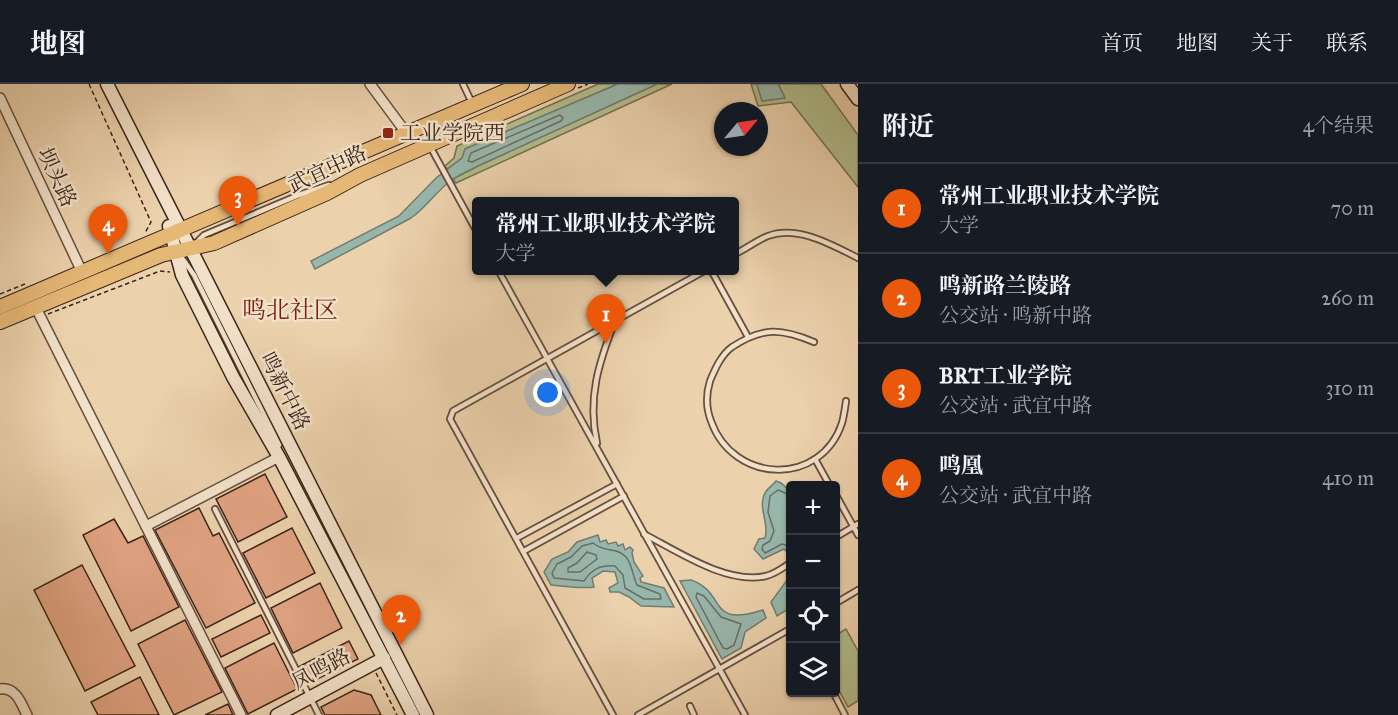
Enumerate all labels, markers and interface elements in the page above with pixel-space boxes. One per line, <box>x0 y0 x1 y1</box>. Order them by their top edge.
text: 地图 <box>30 26 86 61</box>
text: 首页 <box>1101 30 1143 56</box>
text: 地图 <box>1176 30 1218 56</box>
text: 关于 <box>1251 30 1293 56</box>
text: 联系 <box>1326 30 1368 56</box>
north arrow <box>714 102 768 156</box>
text: 附近 <box>882 110 934 142</box>
text: 4个结果 <box>1303 113 1374 137</box>
place label: 工业学院西 <box>400 120 505 146</box>
marker: 工业学院西 <box>381 126 395 140</box>
street label: 武宜中路 <box>283 139 371 199</box>
street label: 坝头路 <box>32 143 82 211</box>
pin: 3 <box>218 176 258 226</box>
text: 常州工业职业技术学院 <box>939 182 1159 209</box>
text: 1 <box>898 196 905 220</box>
text: 70 m <box>1331 196 1374 220</box>
popup <box>472 197 739 275</box>
pin: 4 <box>88 204 128 254</box>
text: 常州工业职业技术学院 <box>495 210 716 237</box>
text: 大学 <box>939 213 979 237</box>
text: 大学 <box>495 241 535 265</box>
text: 鸣新路兰陵路 <box>939 272 1071 299</box>
text: 2 <box>897 286 906 310</box>
text: 260 m <box>1321 286 1374 310</box>
pin: 1 <box>586 294 626 344</box>
district label: 鸣北社区 <box>242 295 338 325</box>
text: 公交站 · 鸣新中路 <box>939 303 1092 327</box>
street label: 鸣新中路 <box>254 348 316 434</box>
text: BRT工业学院 <box>939 362 1072 389</box>
text: 3 <box>898 376 906 400</box>
text: 310 m <box>1325 376 1374 400</box>
your location <box>533 378 562 407</box>
text: 公交站 · 武宜中路 <box>939 393 1092 417</box>
text: 鸣凰 <box>939 452 983 479</box>
text: 4 <box>896 466 907 490</box>
text: 410 m <box>1322 466 1374 490</box>
map controls <box>786 481 840 697</box>
button: + <box>786 481 840 535</box>
text: 公交站 · 武宜中路 <box>939 483 1092 507</box>
button: − <box>786 535 840 589</box>
button: locate <box>786 589 840 643</box>
pin: 2 <box>382 596 420 645</box>
street label: 凤鸣路 <box>287 643 355 695</box>
button: layers <box>786 643 840 697</box>

